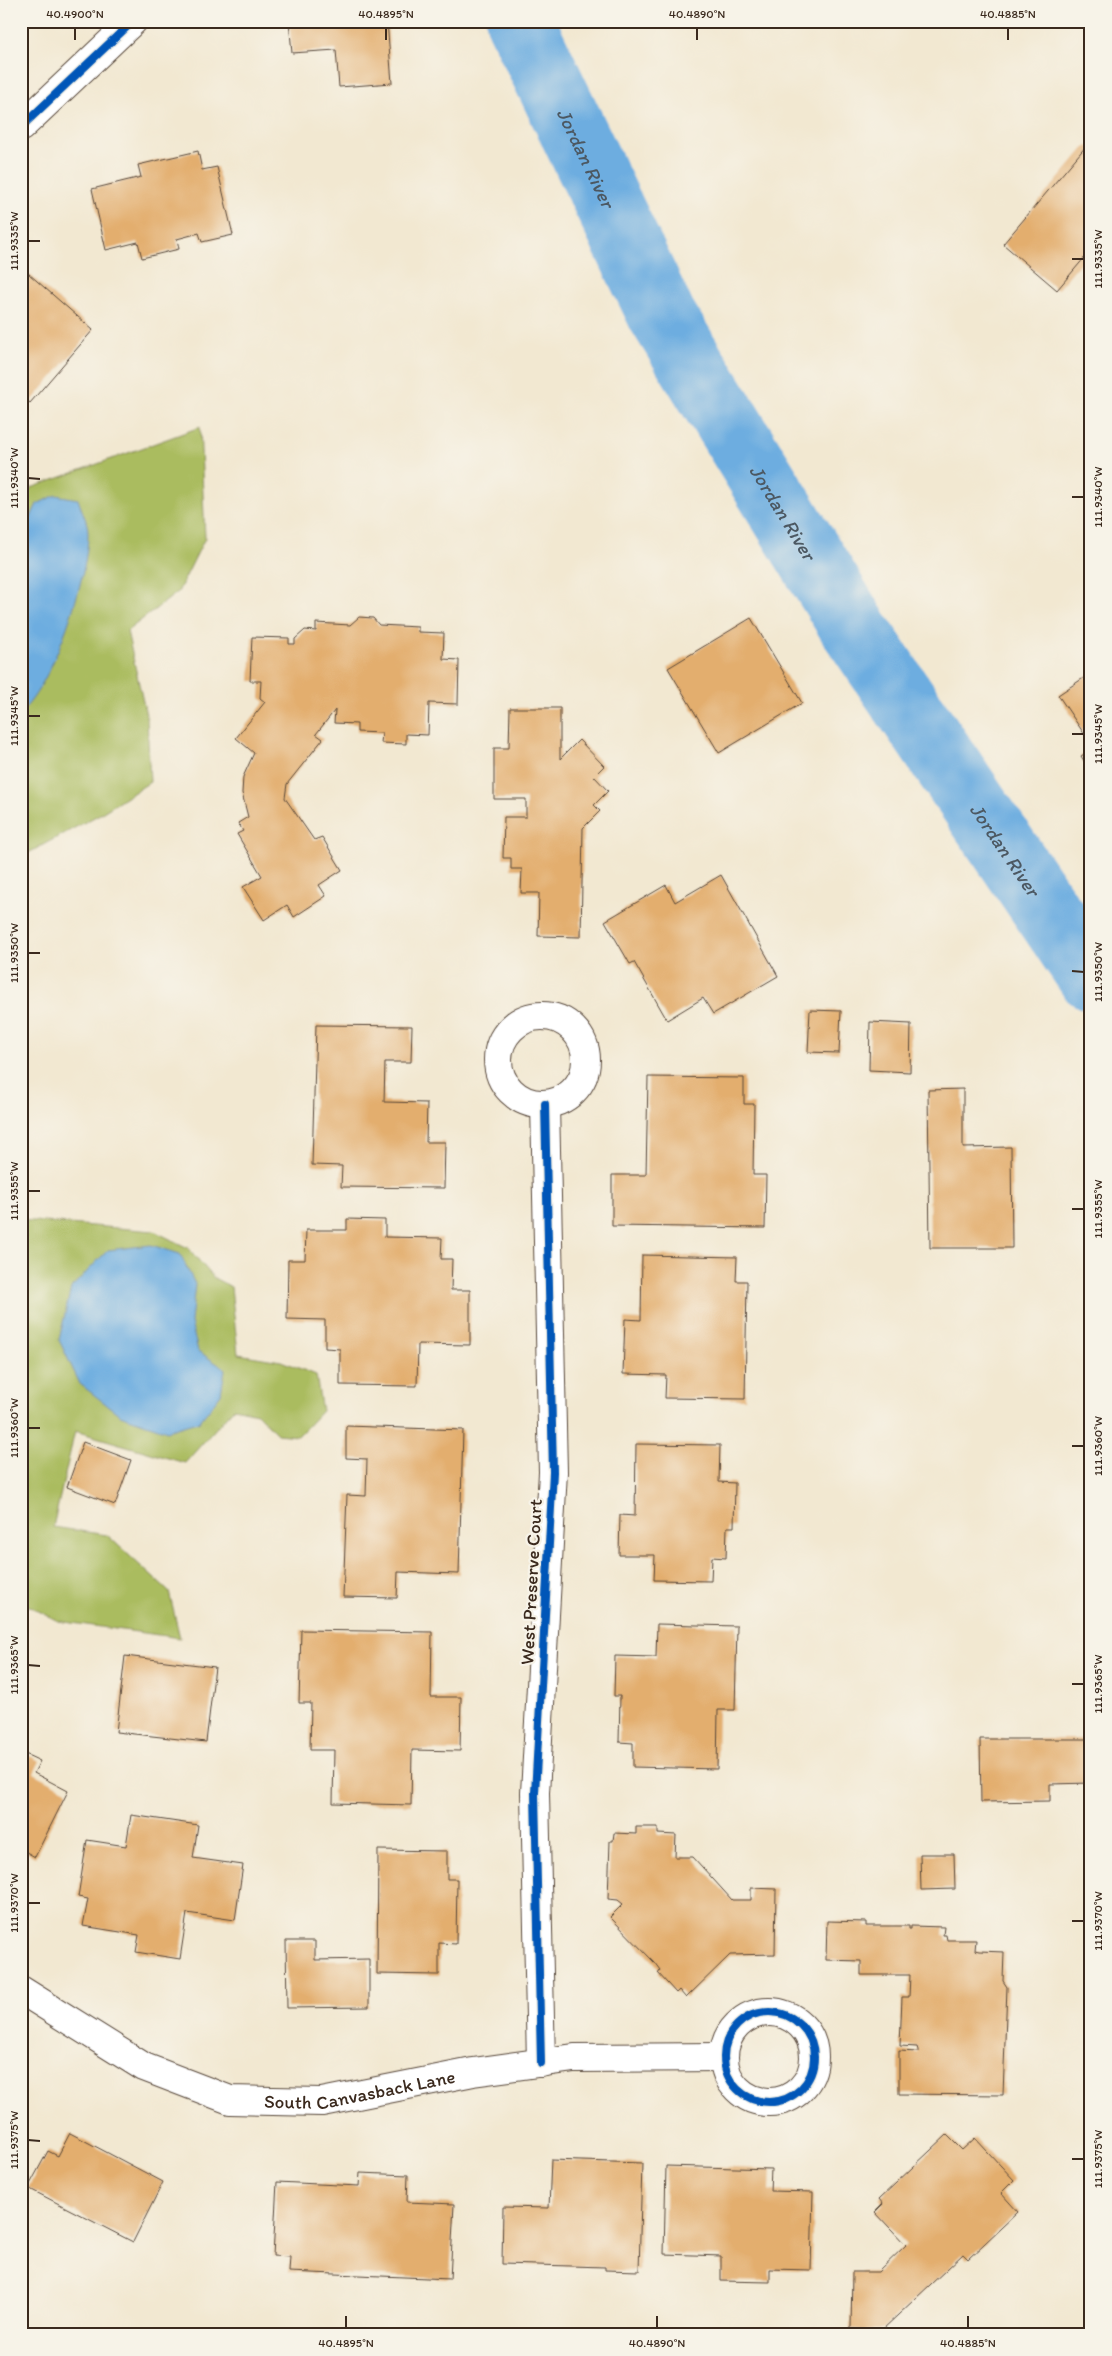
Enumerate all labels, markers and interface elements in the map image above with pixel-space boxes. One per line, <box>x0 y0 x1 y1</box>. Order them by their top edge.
text: 40.4900°N <box>46 7 104 21</box>
text: 40.4895°N <box>358 7 414 21</box>
text: 40.4890°N <box>669 7 725 21</box>
text: 40.4885°N <box>980 7 1036 21</box>
water label: Jordan River <box>552 104 621 214</box>
text: 111.9335°W <box>7 211 21 271</box>
text: 111.9335°W <box>1091 229 1105 289</box>
text: 111.9340°W <box>7 448 21 508</box>
water label: Jordan River <box>744 460 822 567</box>
text: 111.9340°W <box>1091 467 1105 527</box>
text: 111.9345°W <box>7 686 21 746</box>
text: 111.9345°W <box>1091 704 1105 764</box>
water label: Jordan River <box>965 799 1047 903</box>
text: 111.9350°W <box>7 923 21 983</box>
text: 111.9350°W <box>1091 942 1105 1002</box>
text: 111.9355°W <box>7 1162 21 1220</box>
text: 111.9355°W <box>1091 1180 1105 1238</box>
text: 111.9360°W <box>7 1398 21 1458</box>
text: 111.9360°W <box>1091 1416 1105 1476</box>
street label: West Preserve Court <box>515 1499 547 1665</box>
text: 111.9365°W <box>7 1636 21 1694</box>
text: 111.9365°W <box>1091 1655 1105 1713</box>
text: 111.9370°W <box>7 1873 21 1933</box>
text: 111.9370°W <box>1091 1891 1105 1951</box>
street label: South Canvasback Lane <box>264 2064 457 2114</box>
text: 111.9375°W <box>7 2111 21 2169</box>
text: 111.9375°W <box>1091 2130 1105 2188</box>
text: 40.4895°N <box>318 2336 374 2350</box>
text: 40.4890°N <box>629 2336 685 2350</box>
text: 40.4885°N <box>940 2336 996 2350</box>

